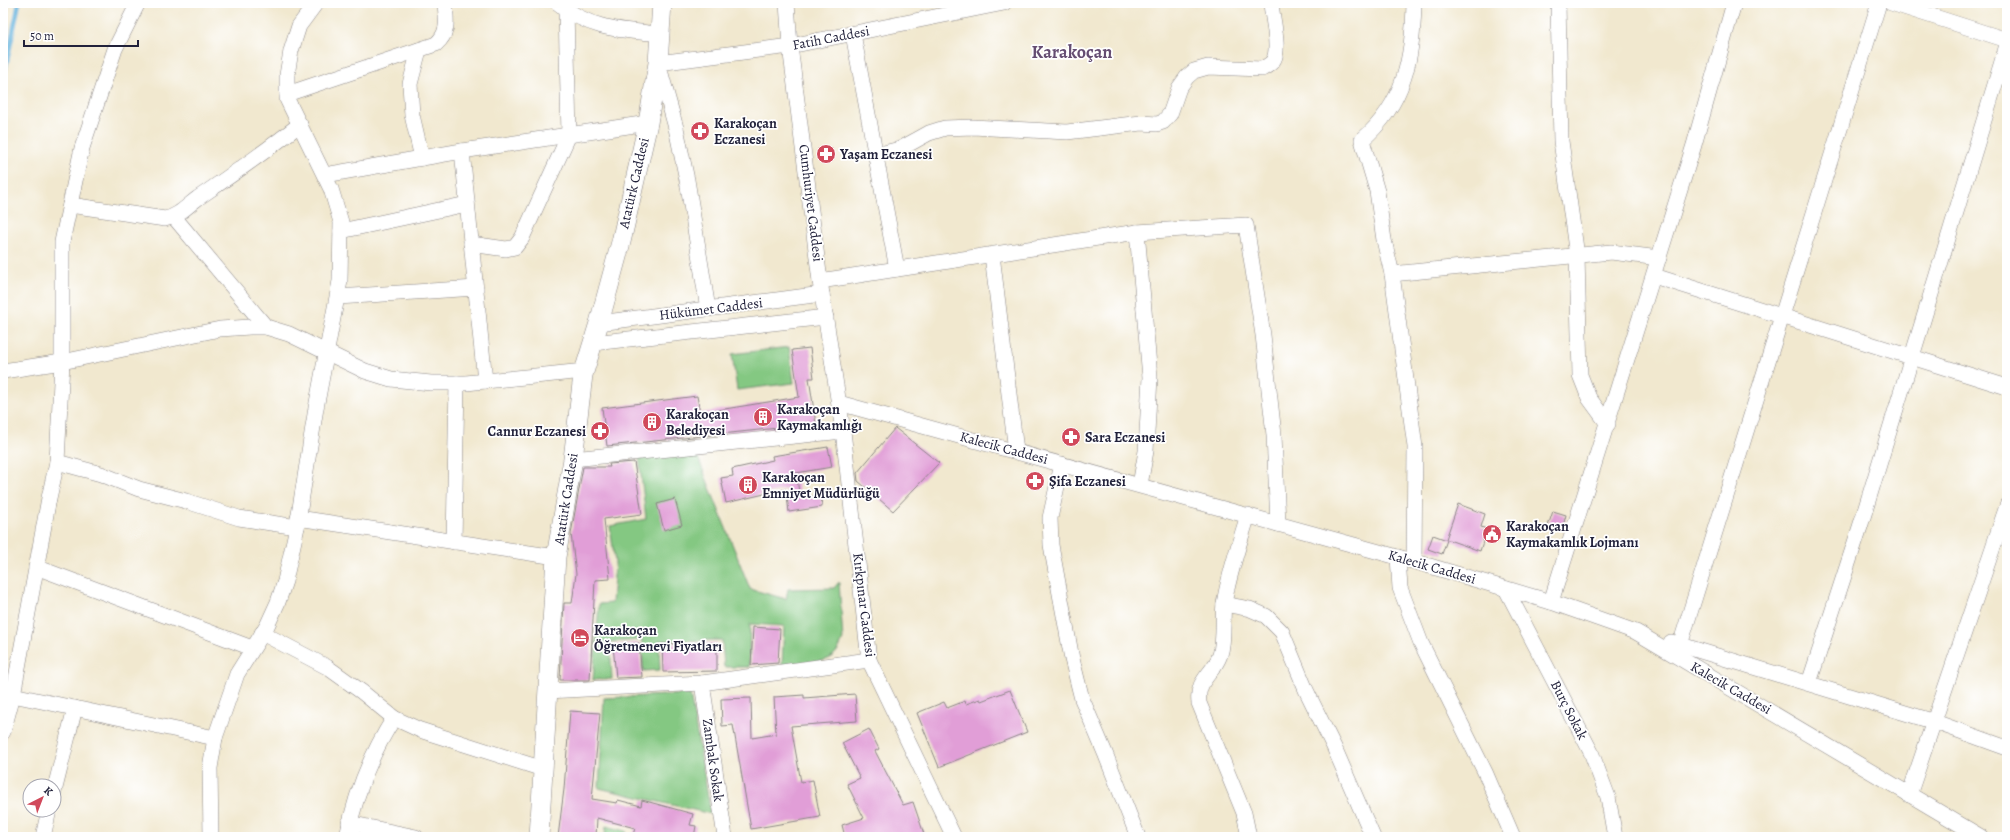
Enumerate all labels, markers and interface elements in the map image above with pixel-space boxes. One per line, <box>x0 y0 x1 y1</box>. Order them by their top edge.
street label: Fatih Caddesi <box>791 21 871 55</box>
scale bar <box>24 22 138 48</box>
text: 50 m <box>30 28 54 44</box>
district label: Karakoçan <box>1032 40 1112 64</box>
place label: Karakoçan Eczanesi <box>714 114 777 149</box>
pharmacy icon: Karakoçan Eczanesi <box>689 120 711 142</box>
street label: Atatürk Caddesi <box>614 136 654 231</box>
street label: Cumhuriyet Caddesi <box>794 143 828 263</box>
pharmacy icon: Yaşam Eczanesi <box>815 143 837 165</box>
place label: Yaşam Eczanesi <box>839 145 932 164</box>
street label: Hükümet Caddesi <box>658 293 764 325</box>
place label: Karakoçan Kaymakamlığı <box>777 400 862 435</box>
place label: Karakoçan Belediyesi <box>666 405 729 440</box>
building icon: Karakoçan Kaymakamlığı <box>752 406 774 428</box>
building icon: Karakoçan Belediyesi <box>641 411 663 433</box>
pharmacy icon: Cannur Eczanesi <box>589 420 611 442</box>
place label: Cannur Eczanesi <box>488 422 586 441</box>
pharmacy icon: Sara Eczanesi <box>1060 426 1082 448</box>
street label: Kalecik Caddesi <box>958 427 1050 469</box>
place label: Sara Eczanesi <box>1085 428 1165 447</box>
street label: Atatürk Caddesi <box>549 452 583 547</box>
place label: Karakoçan Emniyet Müdürlüğü <box>762 468 880 503</box>
pharmacy icon: Şifa Eczanesi <box>1024 470 1046 492</box>
place label: Şifa Eczanesi <box>1049 472 1126 491</box>
building icon: Karakoçan Emniyet Müdürlüğü <box>737 474 759 496</box>
place label: Karakoçan Kaymakamlık Lojmanı <box>1506 517 1638 552</box>
public building icon: Karakoçan Kaymakamlık Lojmanı <box>1481 523 1503 545</box>
street label: Kalecik Caddesi <box>1386 545 1478 589</box>
street label: Kırkpınar Caddesi <box>848 552 880 658</box>
place label: Karakoçan Öğretmenevi Fiyatları <box>594 621 722 656</box>
hotel icon: Karakoçan Öğretmenevi Fiyatları <box>569 627 591 649</box>
street label: Kalecik Caddesi <box>1687 657 1775 719</box>
street label: Burç Sokak <box>1546 677 1592 743</box>
street label: Zambak Sokak <box>698 717 728 803</box>
north arrow <box>22 778 62 818</box>
text: K <box>41 783 57 799</box>

